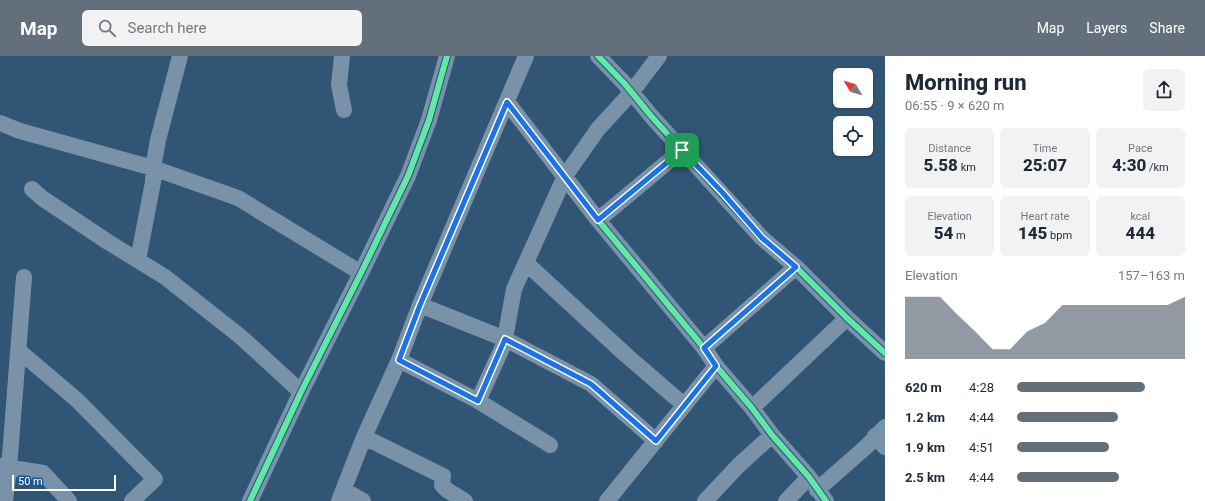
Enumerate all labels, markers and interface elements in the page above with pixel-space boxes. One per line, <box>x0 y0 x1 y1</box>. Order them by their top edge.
search box <box>82 10 362 46</box>
text: Map <box>20 17 58 40</box>
icon: search <box>96 17 118 39</box>
text: Search here <box>128 19 206 37</box>
text: Map <box>1037 20 1064 36</box>
text: Layers <box>1086 20 1127 36</box>
text: Share <box>1149 20 1185 36</box>
north arrow <box>833 68 873 108</box>
map controls <box>833 68 873 156</box>
button: share <box>1143 69 1185 111</box>
text: Morning run <box>905 70 1027 95</box>
text: 06:55 · 9 × 620 m <box>905 98 1004 113</box>
button: locate <box>833 116 873 156</box>
pin <box>665 133 699 167</box>
icon: arrive <box>671 139 693 161</box>
text: Distance <box>928 142 971 155</box>
text: Time <box>1033 142 1057 155</box>
text: Pace <box>1128 142 1153 155</box>
text: 5.58 <box>923 155 958 175</box>
text: 25:07 <box>1023 155 1067 175</box>
text: 4:30 <box>1112 155 1146 175</box>
text: km <box>958 161 976 174</box>
text: /km <box>1146 161 1169 174</box>
text: Elevation <box>927 210 972 223</box>
text: Heart rate <box>1021 210 1069 223</box>
text: kcal <box>1130 210 1150 223</box>
text: 54 <box>934 223 953 243</box>
text: 145 <box>1018 223 1047 243</box>
text: 444 <box>1126 223 1155 243</box>
text: m <box>953 229 966 242</box>
text: bpm <box>1047 229 1072 242</box>
text: Elevation <box>905 268 958 283</box>
text: 157–163 m <box>1118 268 1185 283</box>
text: 620 m <box>905 380 942 395</box>
text: 4:28 <box>969 380 994 395</box>
text: 1.2 km <box>905 410 945 425</box>
text: 4:44 <box>969 410 994 425</box>
text: 1.9 km <box>905 440 945 455</box>
text: 4:51 <box>969 440 994 455</box>
text: 2.5 km <box>905 470 945 485</box>
text: 4:44 <box>969 470 994 485</box>
scale bar <box>12 473 116 492</box>
text: 50 m <box>18 475 43 488</box>

